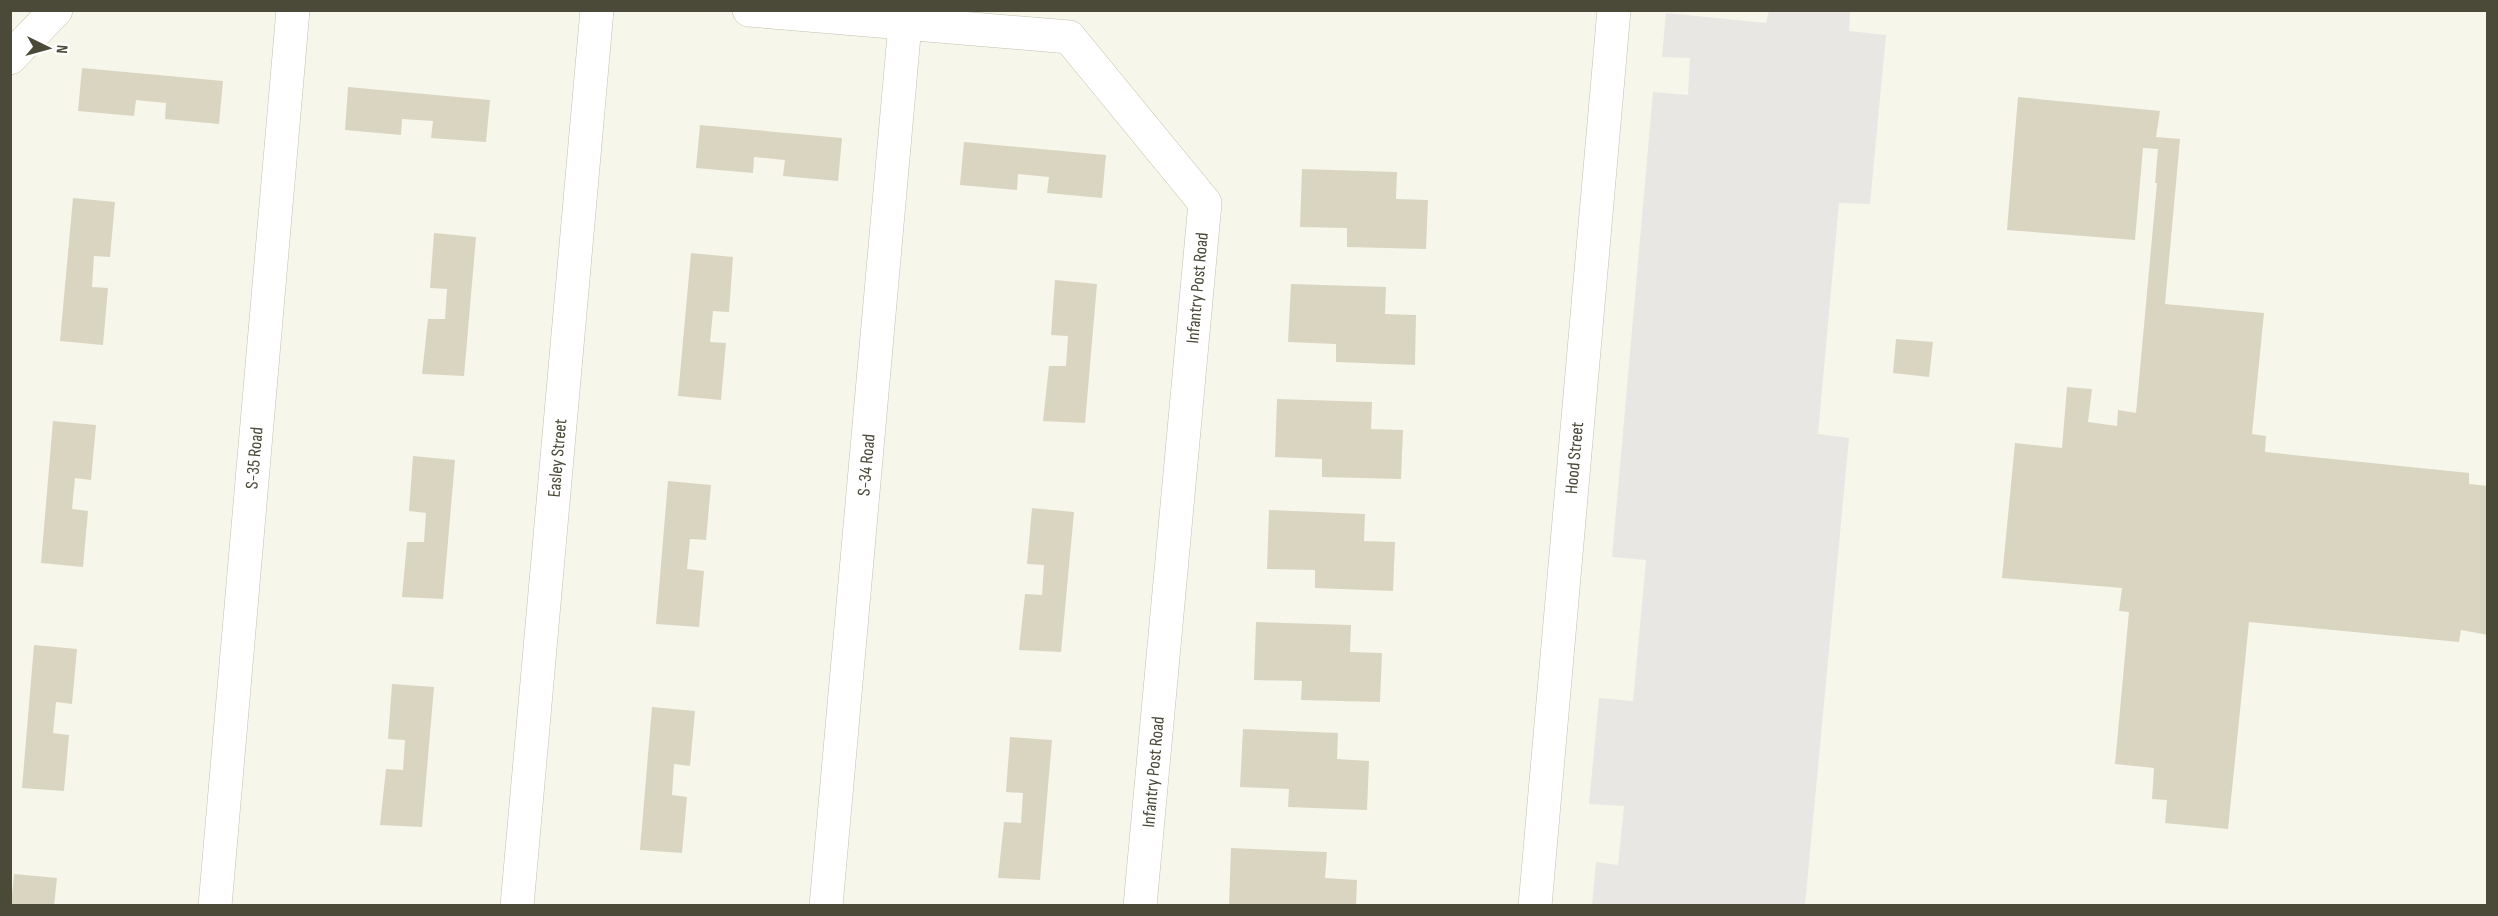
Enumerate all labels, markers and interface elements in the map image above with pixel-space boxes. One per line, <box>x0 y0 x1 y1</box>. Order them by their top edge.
north arrow <box>18 18 78 78</box>
text: N <box>52 44 71 54</box>
street label: Infantry Post Road <box>1182 232 1213 345</box>
street label: Easley Street <box>544 417 571 498</box>
street label: Hood Street <box>1561 421 1588 495</box>
street label: S-35 Road <box>241 426 268 490</box>
street label: S-34 Road <box>853 433 880 497</box>
street label: Infantry Post Road <box>1138 716 1169 829</box>

